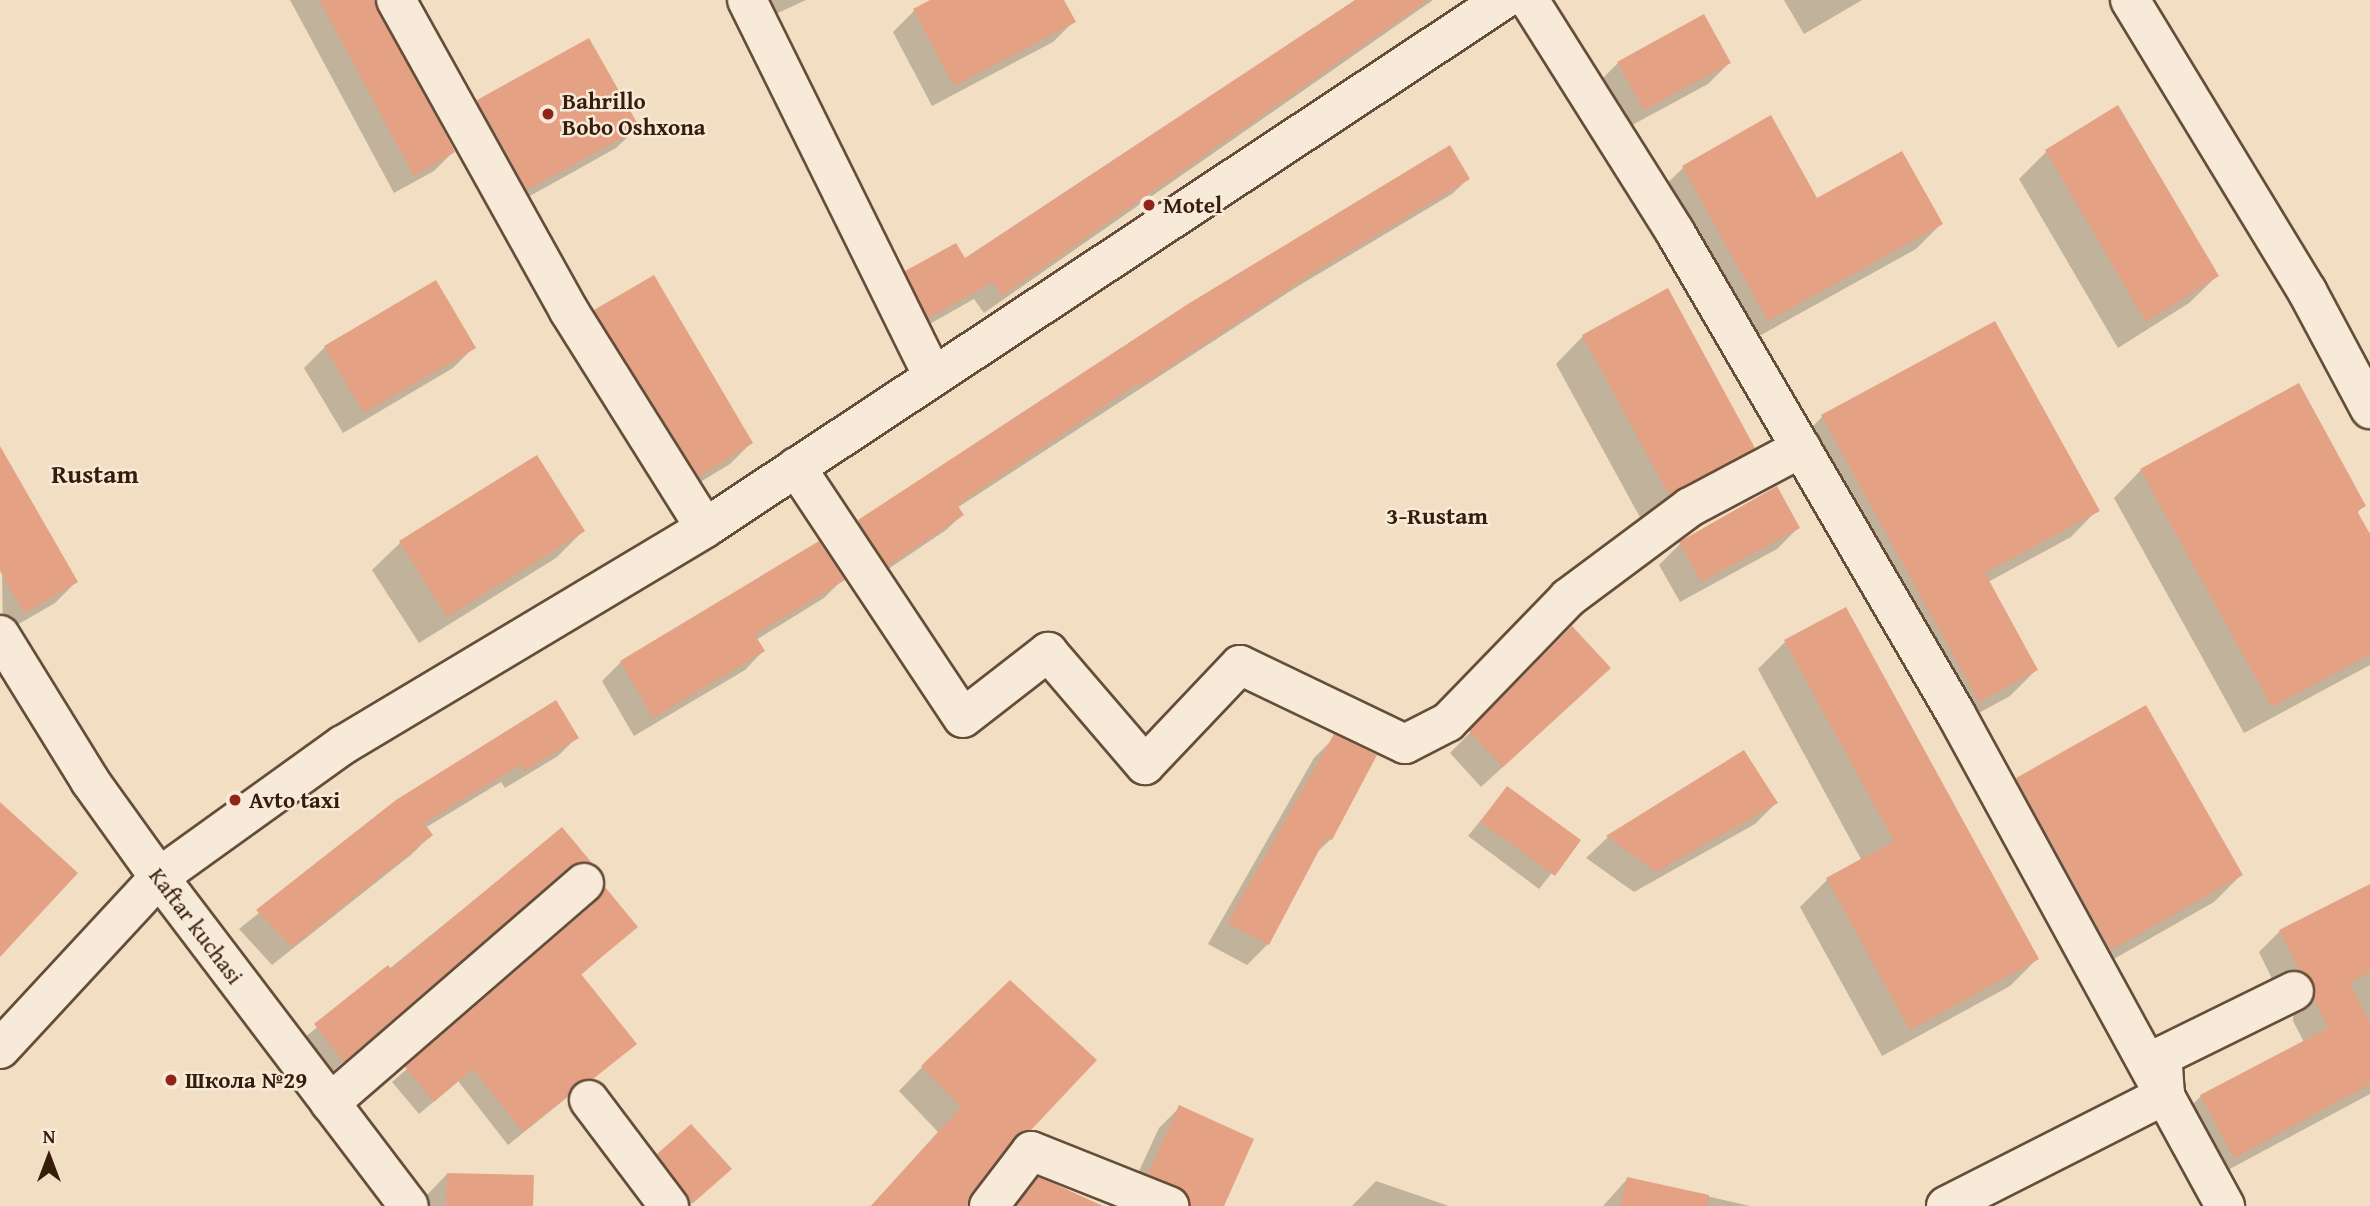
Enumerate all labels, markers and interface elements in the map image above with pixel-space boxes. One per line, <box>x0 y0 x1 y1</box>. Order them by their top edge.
place label: Bahrillo Bobo Oshxona <box>562 87 706 141</box>
marker: Bahrillo Bobo Oshxona <box>540 106 556 122</box>
place label: Motel <box>1163 191 1222 219</box>
marker: Motel <box>1141 197 1157 213</box>
district label: Rustam <box>51 458 139 490</box>
district label: 3-Rustam <box>1386 502 1488 530</box>
place label: Avto taxi <box>249 786 340 814</box>
marker: Avto taxi <box>227 792 243 808</box>
street label: Kaftar kuchasi <box>143 862 249 990</box>
place label: Школа №29 <box>185 1066 307 1094</box>
marker: Школа №29 <box>163 1072 179 1088</box>
north arrow <box>14 1122 84 1192</box>
text: N <box>43 1122 55 1150</box>

